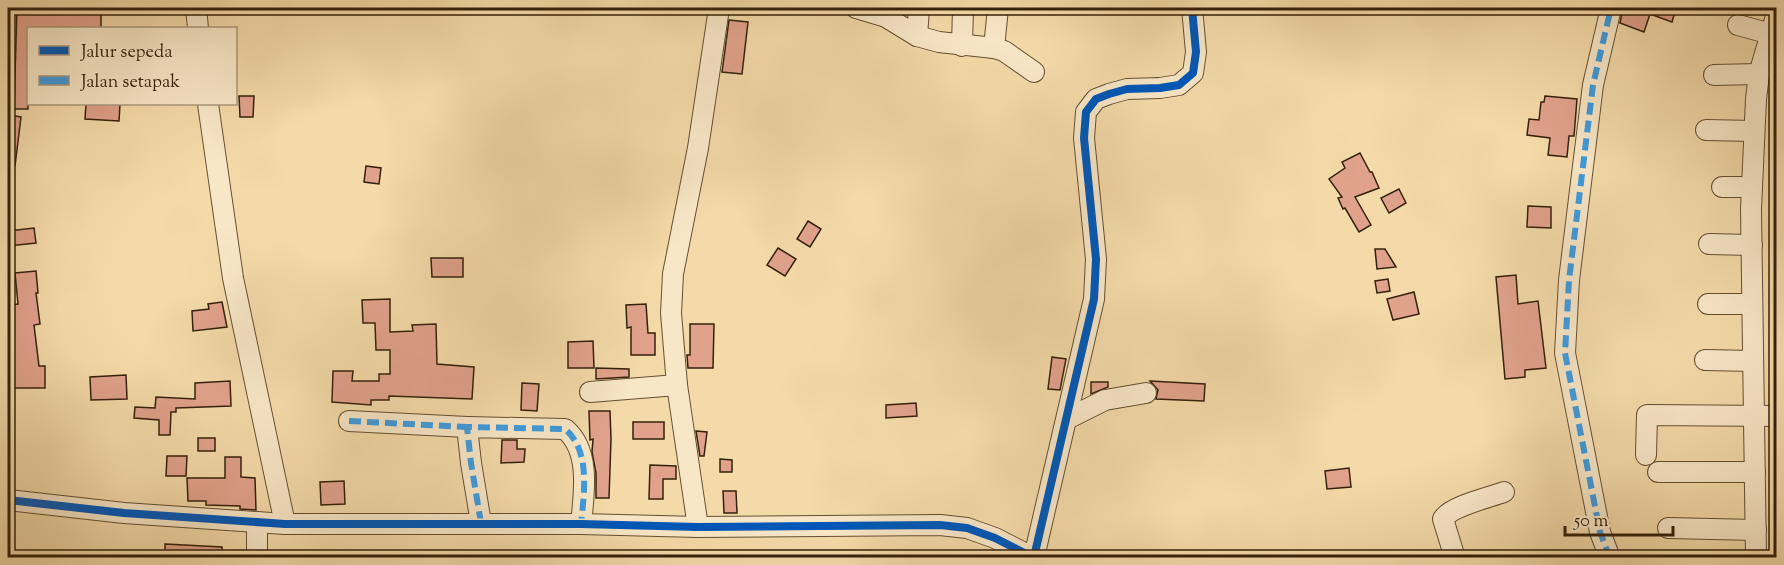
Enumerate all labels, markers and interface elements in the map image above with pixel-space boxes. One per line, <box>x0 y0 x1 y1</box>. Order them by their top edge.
legend <box>27 27 237 105</box>
text: Jalur sepeda <box>80 40 172 66</box>
text: Jalan setapak <box>80 70 180 96</box>
scale bar <box>1565 499 1673 537</box>
text: 50 m <box>1573 509 1609 535</box>

